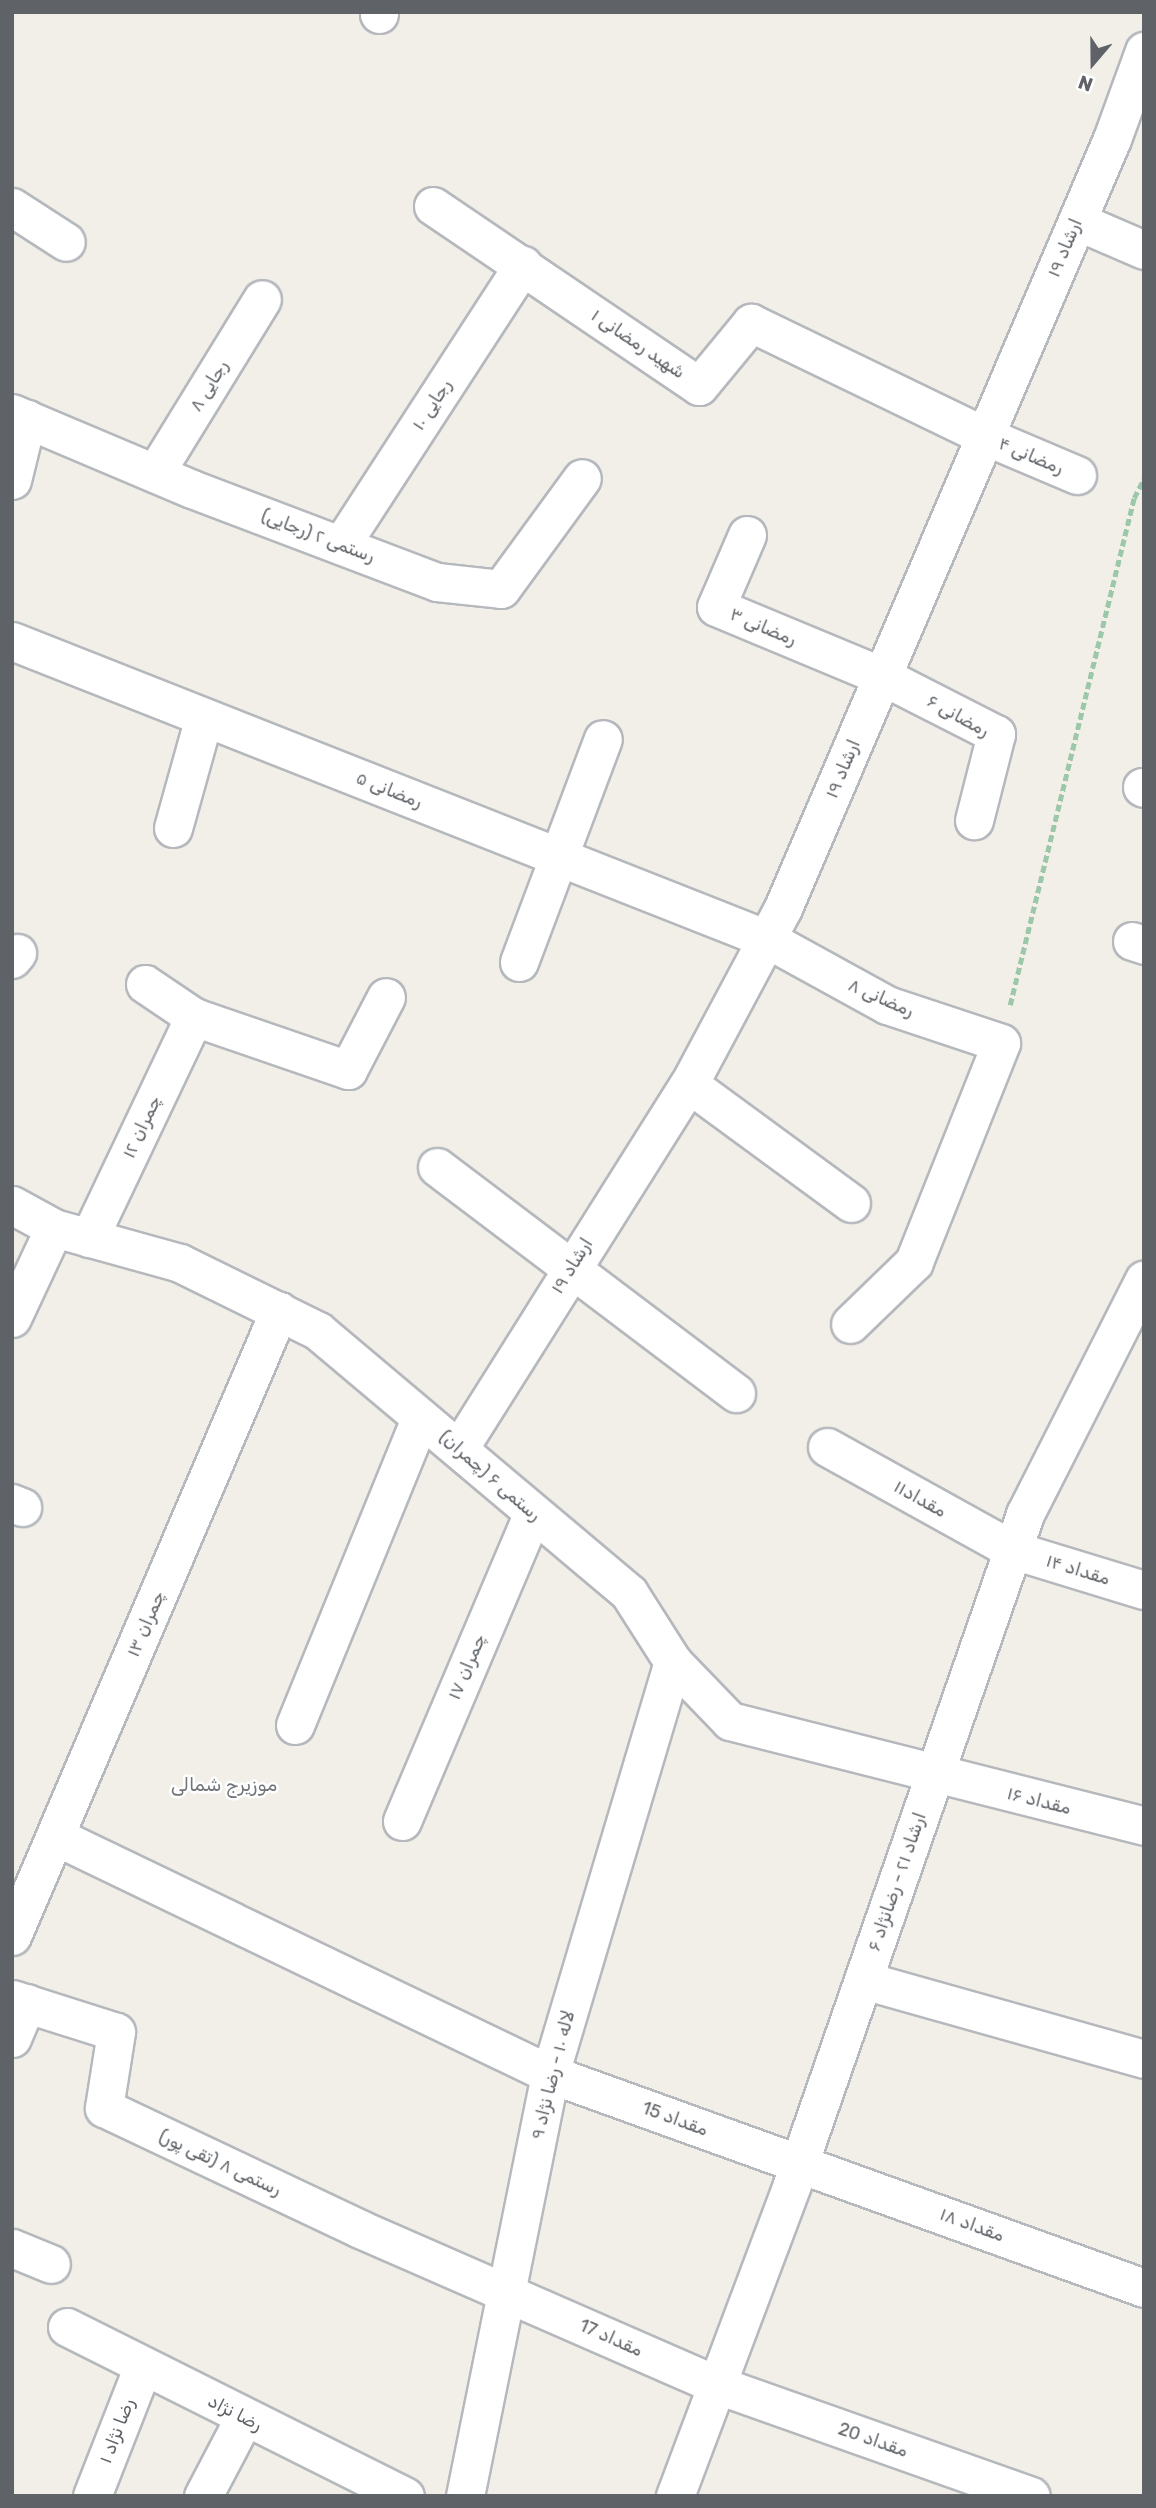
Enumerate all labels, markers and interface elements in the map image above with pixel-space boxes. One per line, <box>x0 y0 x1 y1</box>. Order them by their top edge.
north arrow <box>1058 28 1128 98</box>
text: N <box>1075 70 1096 96</box>
street label: ارشاد ۱۹ <box>1043 215 1087 281</box>
street label: شهید رمضانی ۱ <box>587 305 689 383</box>
street label: رجایی ۸ <box>185 356 233 416</box>
street label: رجایی ۱۰ <box>408 376 456 434</box>
street label: رمضانی ۴ <box>995 433 1067 479</box>
street label: رستمی ۲ (رجایی) <box>258 504 378 568</box>
street label: رمضانی ۳ <box>727 603 799 651</box>
street label: رمضانی ۶ <box>923 690 993 742</box>
street label: ارشاد ۱۹ <box>821 736 865 802</box>
street label: رمضانی ۵ <box>353 767 425 813</box>
street label: رمضانی ۸ <box>845 974 917 1022</box>
street label: چمران ۱۲ <box>118 1092 166 1162</box>
street label: ارشاد ۱۹ <box>547 1234 597 1298</box>
street label: رستمی ۶ (چمران) <box>435 1426 545 1526</box>
street label: مقداد۱۱ <box>890 1476 950 1522</box>
street label: مقداد ۱۴ <box>1043 1550 1113 1590</box>
street label: چمران ۱۳ <box>122 1588 170 1660</box>
street label: چمران ۱۷ <box>444 1631 490 1703</box>
district label: موزیرج شمالی <box>171 1774 277 1796</box>
street label: مقداد ۱۶ <box>1005 1783 1073 1819</box>
street label: ارشاد ۲۱ - رضانژاد ۶ <box>863 1810 931 1954</box>
street label: لاله ۱۰ - رضا نژاد ۹ <box>527 2008 579 2142</box>
street label: مقداد 15 <box>639 2097 711 2141</box>
street label: رستمی ۸ (تقی پور) <box>155 2125 285 2201</box>
street label: مقداد ۱۸ <box>937 2203 1007 2247</box>
street label: مقداد 17 <box>576 2314 646 2362</box>
street label: رضا نژاد <box>204 2390 266 2436</box>
street label: رضا نژاد ۱ <box>95 2395 139 2467</box>
street label: مقداد 20 <box>835 2418 911 2462</box>

